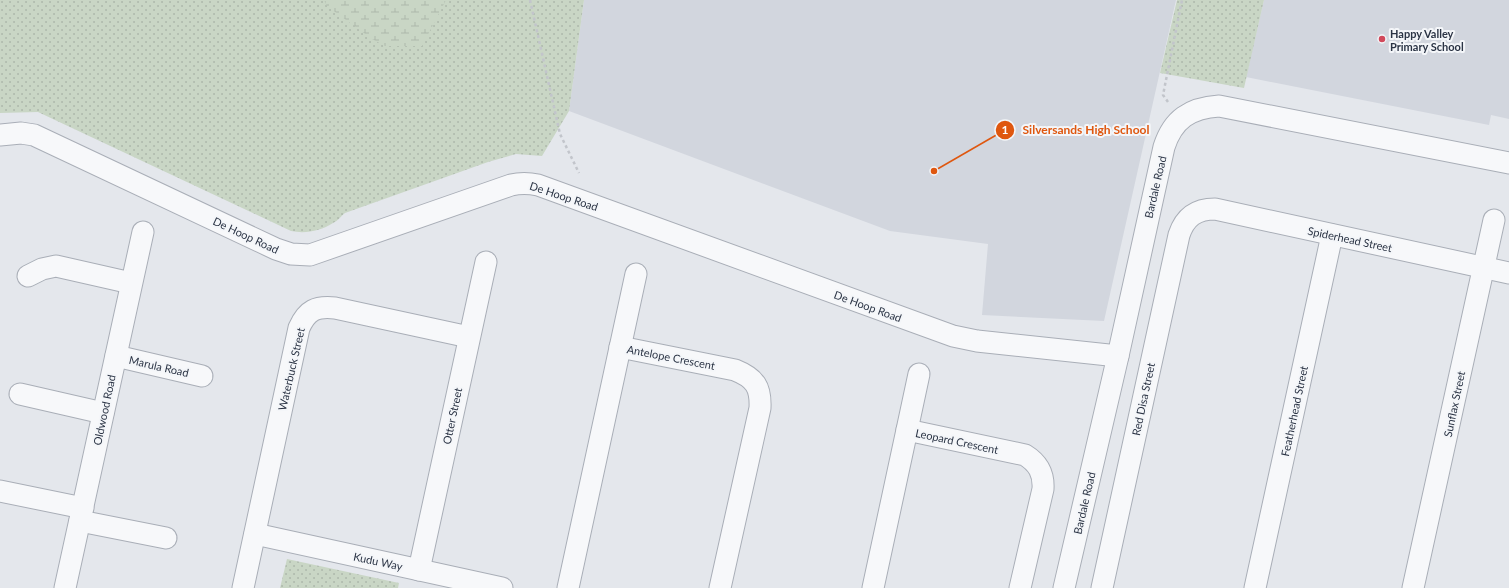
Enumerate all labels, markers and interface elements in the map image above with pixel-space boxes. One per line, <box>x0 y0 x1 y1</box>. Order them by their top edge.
place label: Happy Valley Primary School <box>1390 27 1464 53</box>
marker: Happy Valley Primary School <box>1377 34 1387 44</box>
callout: Silversands High School <box>995 118 1157 142</box>
text: 1 <box>1002 122 1009 137</box>
text: Silversands High School <box>1023 122 1149 137</box>
street label: Bardale Road <box>1142 155 1168 219</box>
street label: De Hoop Road <box>528 179 600 213</box>
street label: De Hoop Road <box>211 214 281 256</box>
street label: Spiderhead Street <box>1307 224 1393 254</box>
street label: De Hoop Road <box>832 288 904 324</box>
street label: Waterbuck Street <box>275 326 307 412</box>
street label: Antelope Crescent <box>626 342 716 372</box>
street label: Marula Road <box>128 353 190 379</box>
street label: Red Disa Street <box>1129 361 1157 437</box>
street label: Featherhead Street <box>1278 365 1310 457</box>
street label: Sunflax Street <box>1441 370 1467 438</box>
street label: Oldwood Road <box>90 373 118 447</box>
street label: Otter Street <box>440 386 464 446</box>
street label: Leopard Crescent <box>914 426 1000 456</box>
street label: Bardale Road <box>1071 471 1097 535</box>
street label: Kudu Way <box>352 549 404 573</box>

